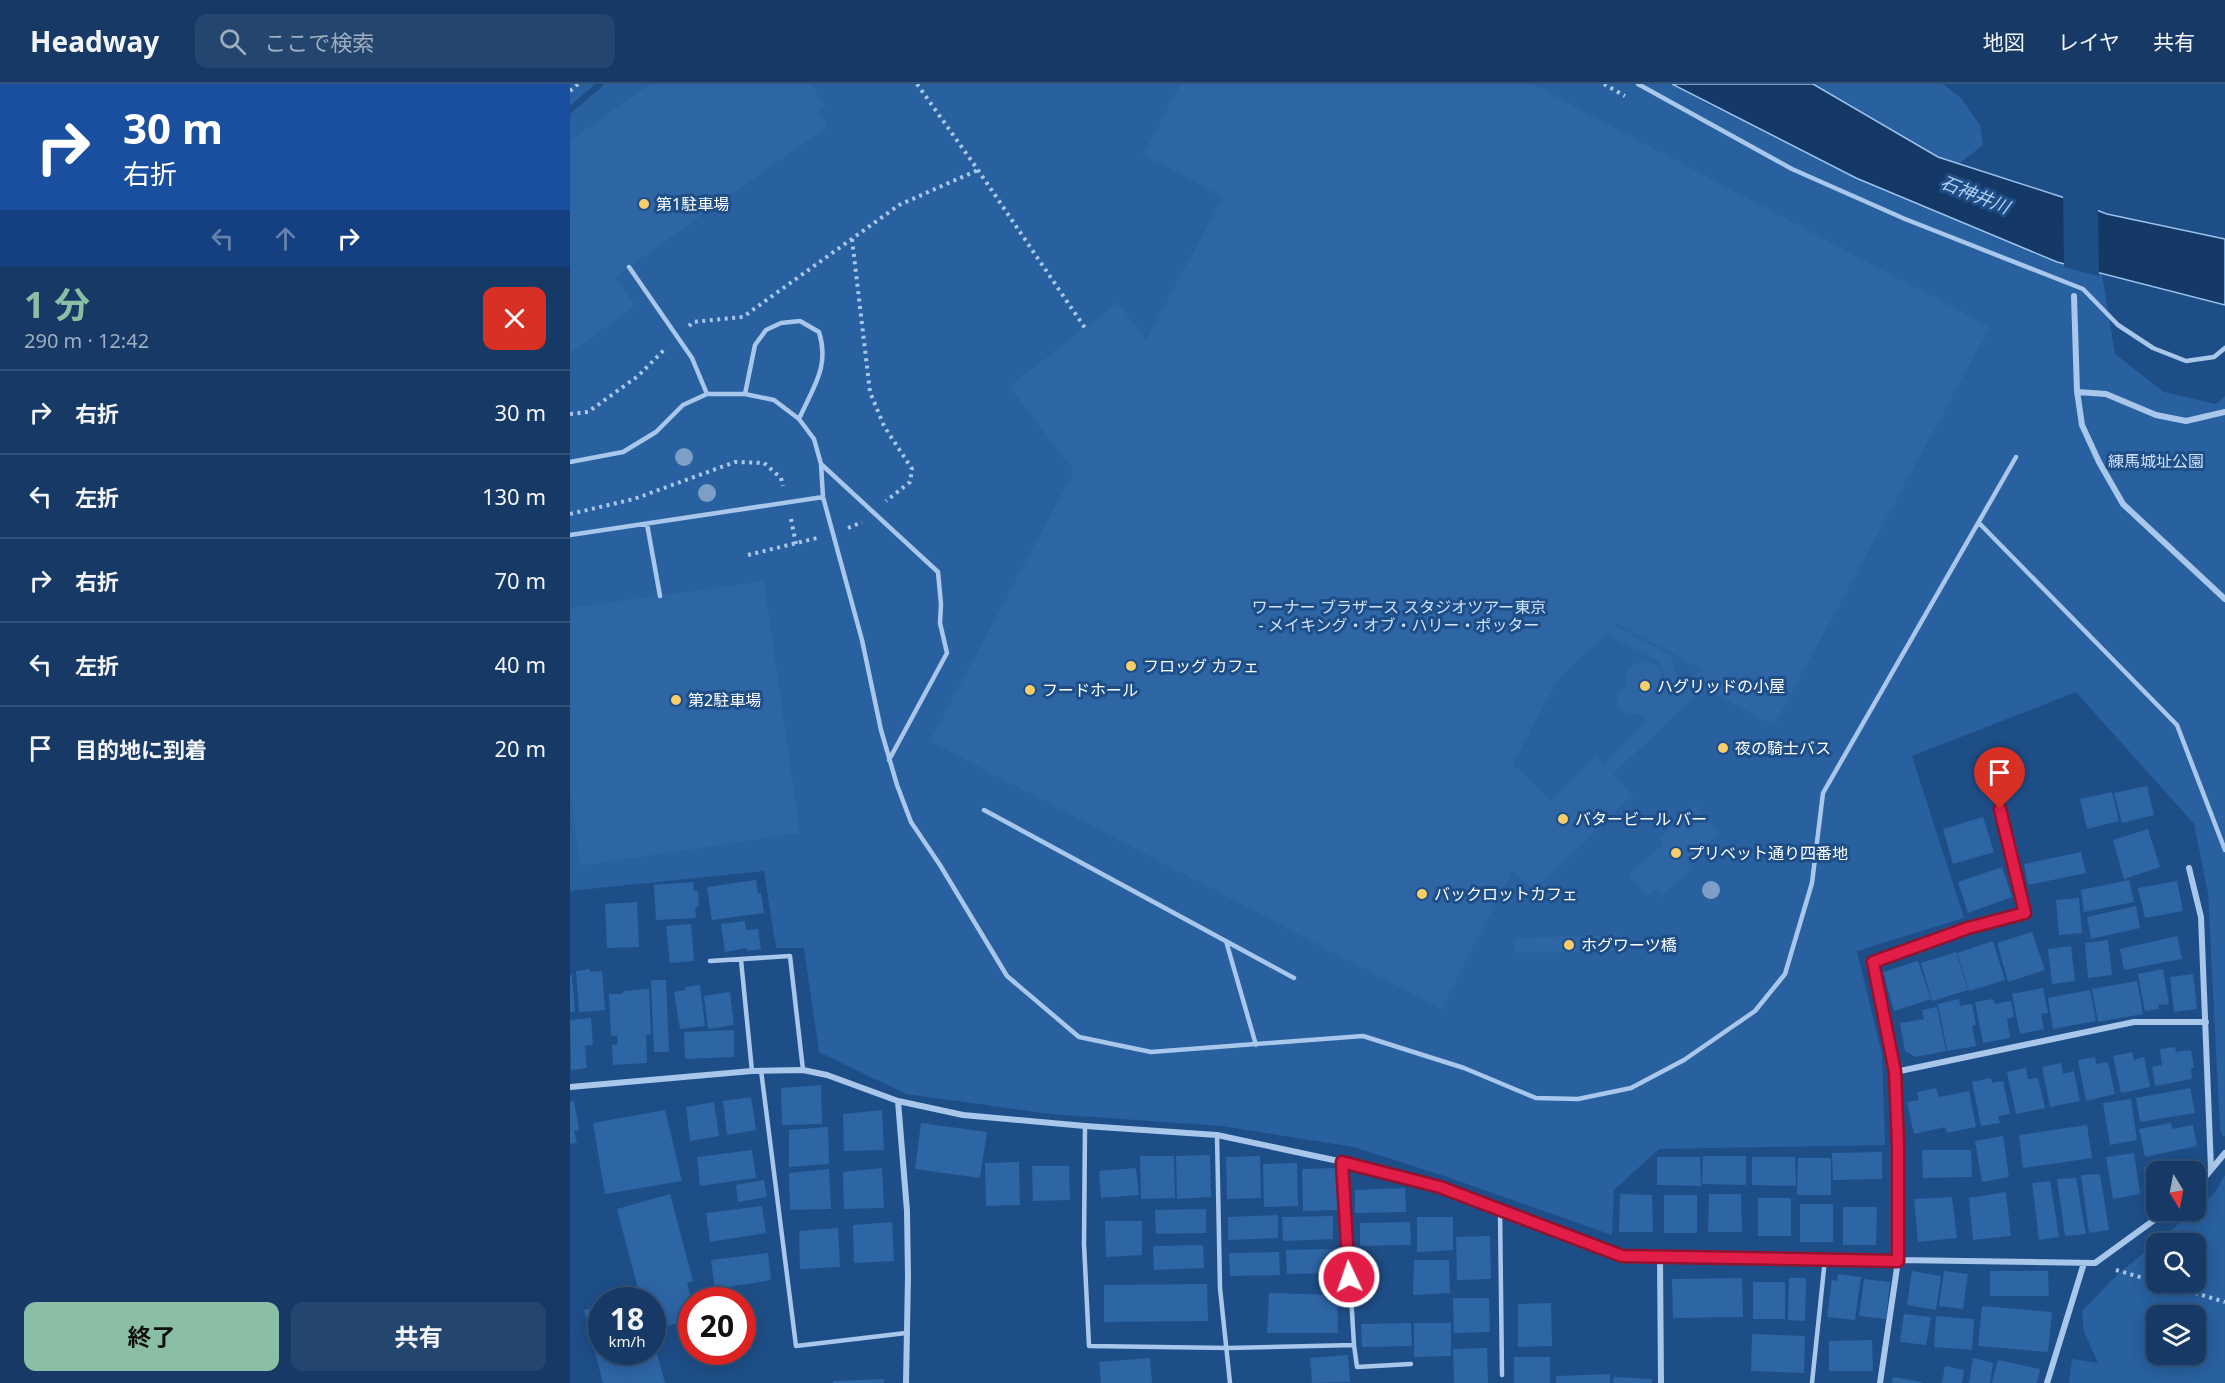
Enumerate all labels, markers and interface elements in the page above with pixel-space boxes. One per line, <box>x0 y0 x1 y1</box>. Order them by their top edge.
search box <box>195 14 615 68</box>
text: Headway <box>30 22 159 60</box>
icon: search <box>216 25 249 58</box>
text: ここで検索 <box>264 27 374 57</box>
text: 地図 <box>1983 28 2025 56</box>
text: レイヤ <box>2058 28 2120 56</box>
text: 共有 <box>2153 28 2195 56</box>
text: 30 m <box>123 99 223 156</box>
icon: right <box>24 108 102 186</box>
text: 右折 <box>123 155 177 192</box>
water label: 石神井川 <box>1938 169 2015 219</box>
place label: 第1駐車場 <box>656 193 729 215</box>
marker: 第1駐車場 <box>637 197 651 211</box>
icon: left <box>206 222 239 255</box>
icon: ahead <box>269 222 302 255</box>
icon: right <box>332 222 365 255</box>
text: 1 分 <box>24 280 90 329</box>
button: close <box>483 287 546 350</box>
text: 290 m · 12:42 <box>24 327 149 354</box>
icon: right <box>24 396 57 429</box>
text: 30 m <box>495 397 546 427</box>
text: 右折 <box>75 398 119 428</box>
park label: 練馬城址公園 <box>2108 450 2204 472</box>
icon: left <box>24 480 57 513</box>
text: 130 m <box>482 481 546 511</box>
text: 左折 <box>75 482 119 512</box>
icon: right <box>24 564 57 597</box>
text: 70 m <box>495 565 546 595</box>
text: 右折 <box>75 566 119 596</box>
park label: ワーナー ブラザース スタジオツアー東京 - メイキング・オブ・ハリー・ポッター <box>1252 596 1546 636</box>
icon: left <box>24 648 57 681</box>
text: 40 m <box>495 649 546 679</box>
text: 左折 <box>75 650 119 680</box>
place label: フロッグ カフェ <box>1143 655 1259 677</box>
marker: フロッグ カフェ <box>1124 659 1138 673</box>
place label: ハグリッドの小屋 <box>1657 675 1785 697</box>
place label: フードホール <box>1042 679 1138 701</box>
marker: ハグリッドの小屋 <box>1638 679 1652 693</box>
marker: フードホール <box>1023 683 1037 697</box>
place label: 第2駐車場 <box>688 689 761 711</box>
marker: 第2駐車場 <box>669 693 683 707</box>
icon: arrive <box>24 732 57 765</box>
text: 20 m <box>495 733 546 763</box>
text: 目的地に到着 <box>75 734 207 764</box>
place label: 夜の騎士バス <box>1735 737 1831 759</box>
marker: 夜の騎士バス <box>1716 741 1730 755</box>
pin <box>1974 747 2025 809</box>
icon: arrive <box>1983 756 2016 789</box>
place label: バタービール バー <box>1575 808 1707 830</box>
marker: バタービール バー <box>1556 812 1570 826</box>
place label: プリベット通り四番地 <box>1688 842 1848 864</box>
marker: プリベット通り四番地 <box>1669 846 1683 860</box>
place label: バックロットカフェ <box>1434 883 1578 905</box>
marker: バックロットカフェ <box>1415 887 1429 901</box>
place label: ホグワーツ橋 <box>1581 934 1677 956</box>
marker: ホグワーツ橋 <box>1562 938 1576 952</box>
north arrow <box>2146 1161 2206 1221</box>
map controls <box>2146 1161 2206 1365</box>
button: search <box>2146 1233 2206 1293</box>
position arrow <box>1317 1245 1381 1309</box>
speed limit sign: 20 <box>678 1287 756 1365</box>
text: 18 <box>610 1298 644 1339</box>
button: 終了 <box>24 1302 279 1371</box>
button: 共有 <box>291 1302 546 1371</box>
button: layers <box>2146 1305 2206 1365</box>
text: km/h <box>609 1331 645 1351</box>

